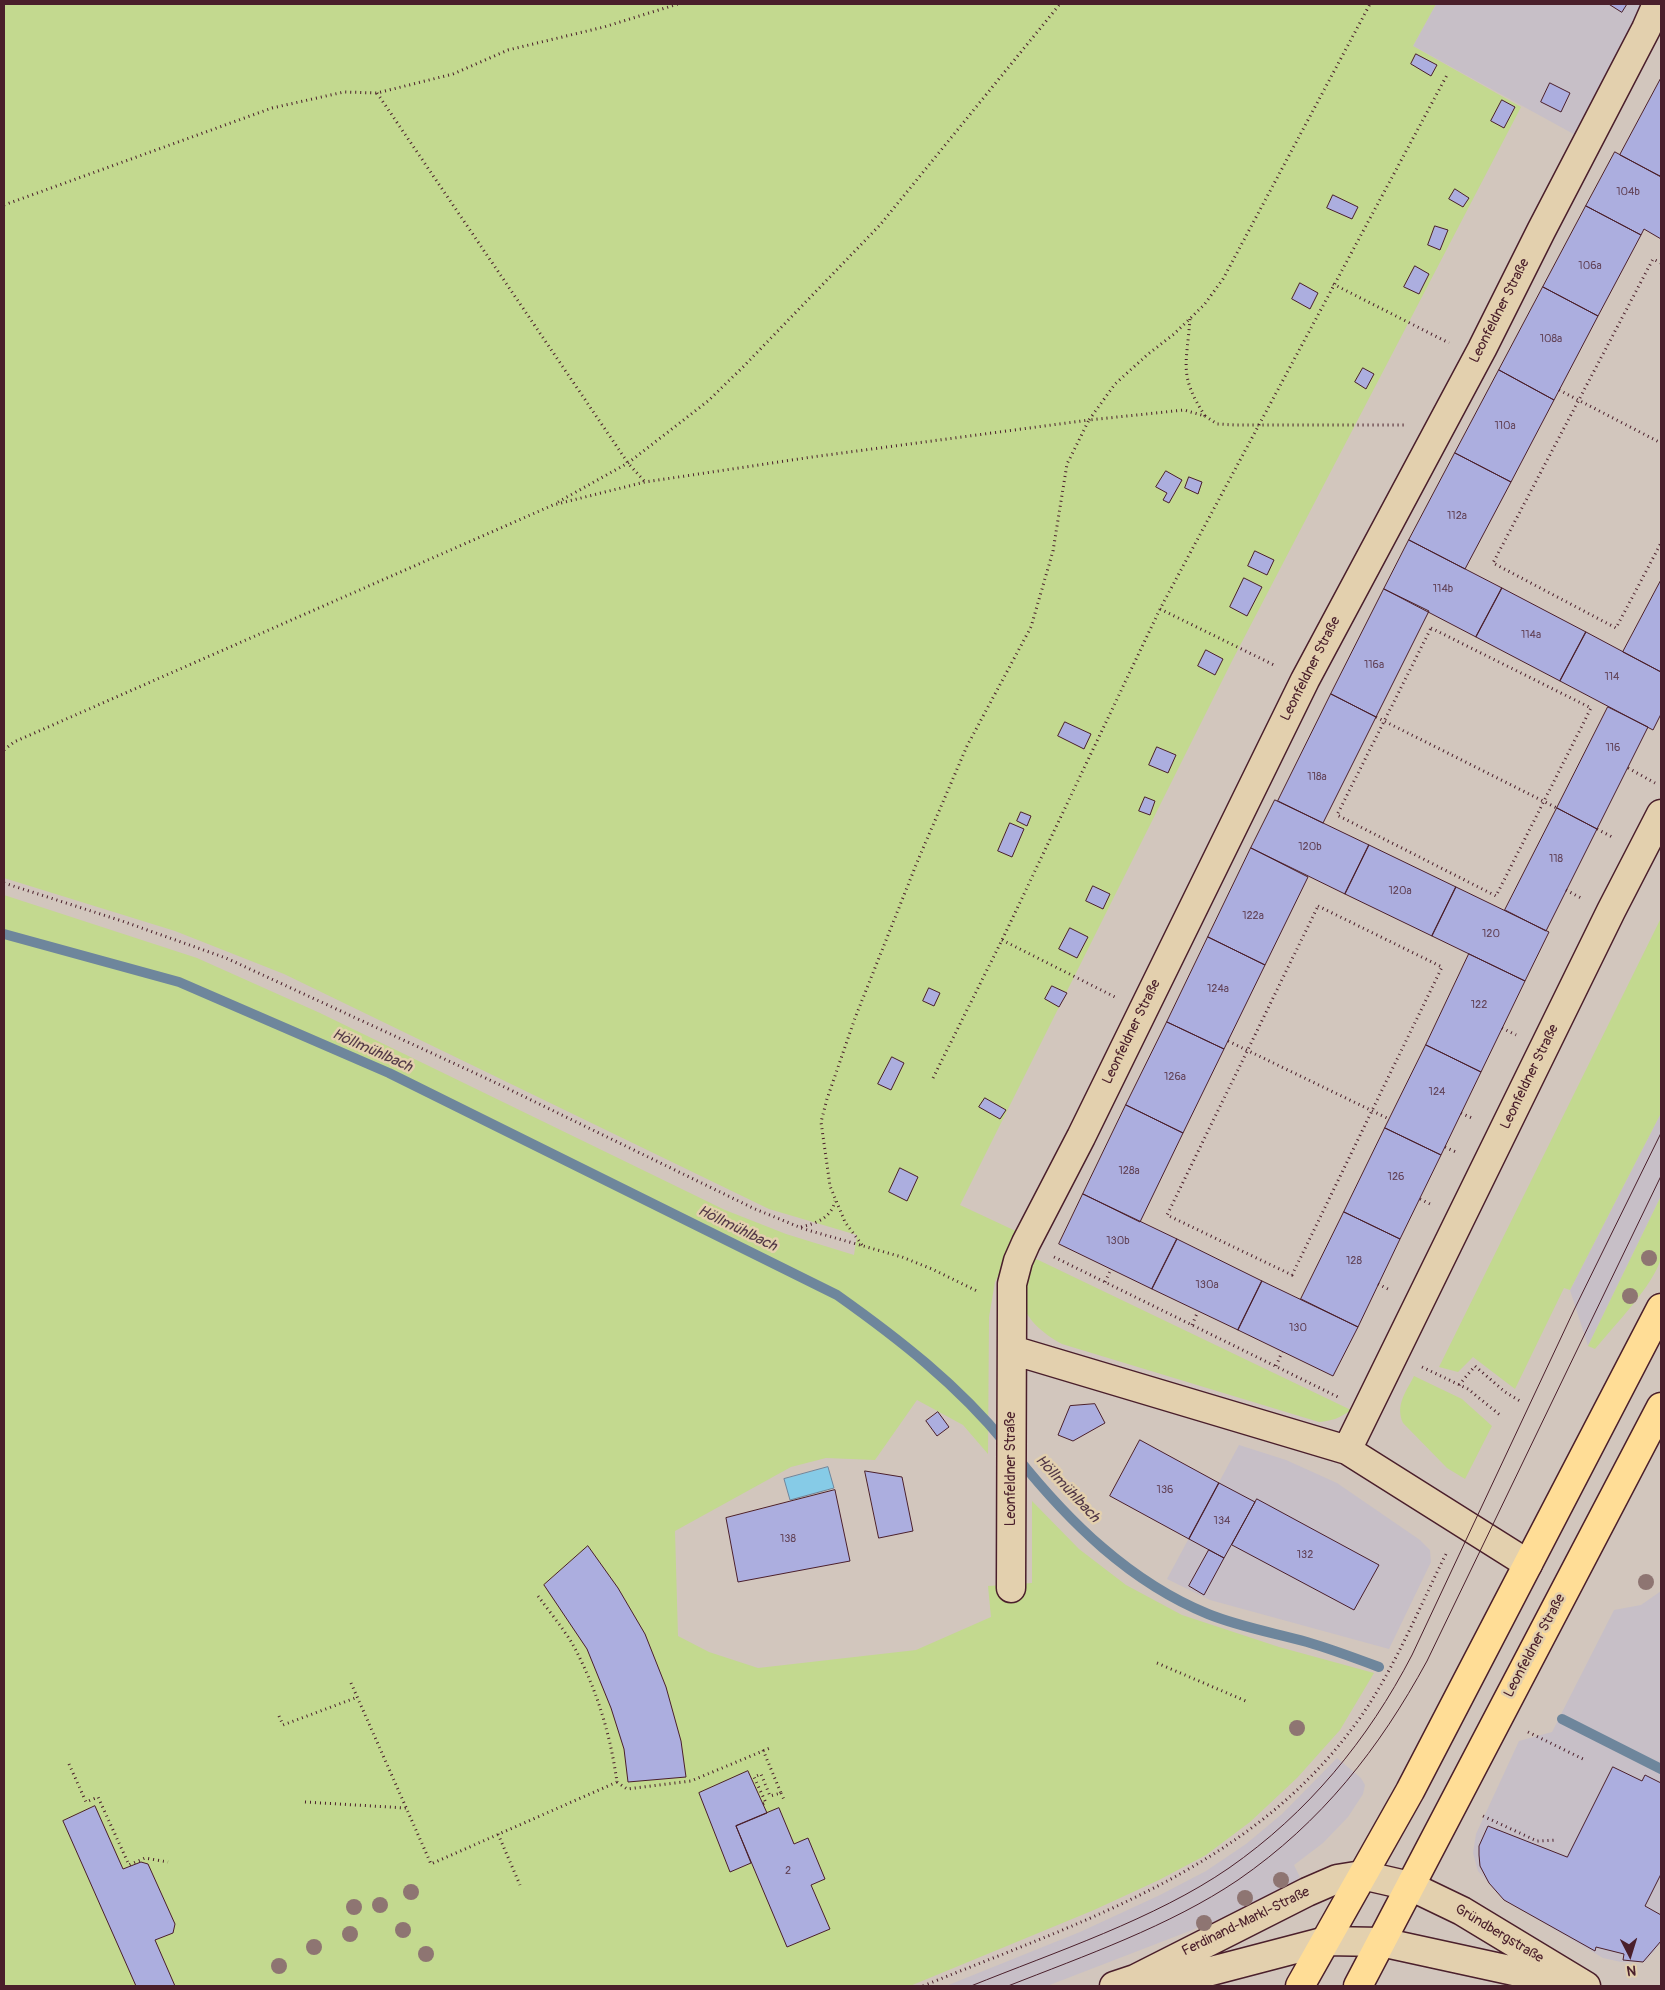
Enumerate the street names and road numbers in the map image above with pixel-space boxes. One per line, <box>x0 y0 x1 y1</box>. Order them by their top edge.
street label: Leonfeldner Straße <box>1466 256 1534 366</box>
street label: Leonfeldner Straße <box>1277 614 1345 724</box>
street label: Leonfeldner Straße <box>1099 977 1165 1087</box>
street label: Leonfeldner Straße <box>1497 1022 1563 1132</box>
street label: Leonfeldner Straße <box>1003 1412 1019 1526</box>
street label: Leonfeldner Straße <box>1501 1591 1569 1701</box>
street label: Ferdinand-Markl-Straße <box>1179 1884 1313 1960</box>
street label: Gründbergstraße <box>1452 1901 1546 1967</box>

